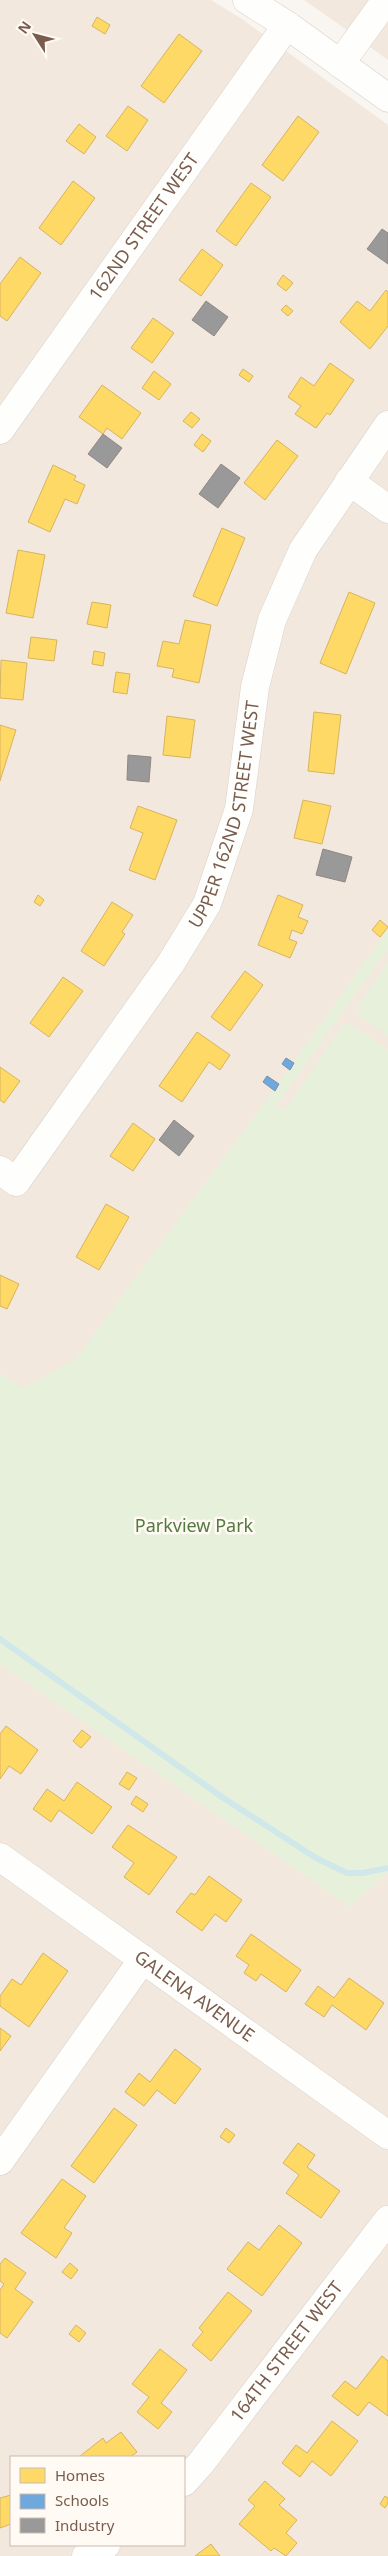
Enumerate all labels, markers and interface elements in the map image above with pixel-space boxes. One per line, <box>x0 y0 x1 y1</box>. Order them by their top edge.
north arrow <box>10 10 60 60</box>
text: N <box>13 17 35 37</box>
street label: 162ND STREET WEST <box>83 148 204 305</box>
street label: UPPER 162ND STREET WEST <box>182 699 264 932</box>
park label: Parkview Park <box>135 1513 254 1537</box>
street label: GALENA AVENUE <box>130 1944 260 2047</box>
street label: 164TH STREET WEST <box>224 2276 348 2426</box>
legend <box>10 2456 185 2546</box>
text: Homes <box>55 2465 105 2485</box>
text: Schools <box>55 2490 109 2510</box>
text: Industry <box>55 2515 115 2535</box>

